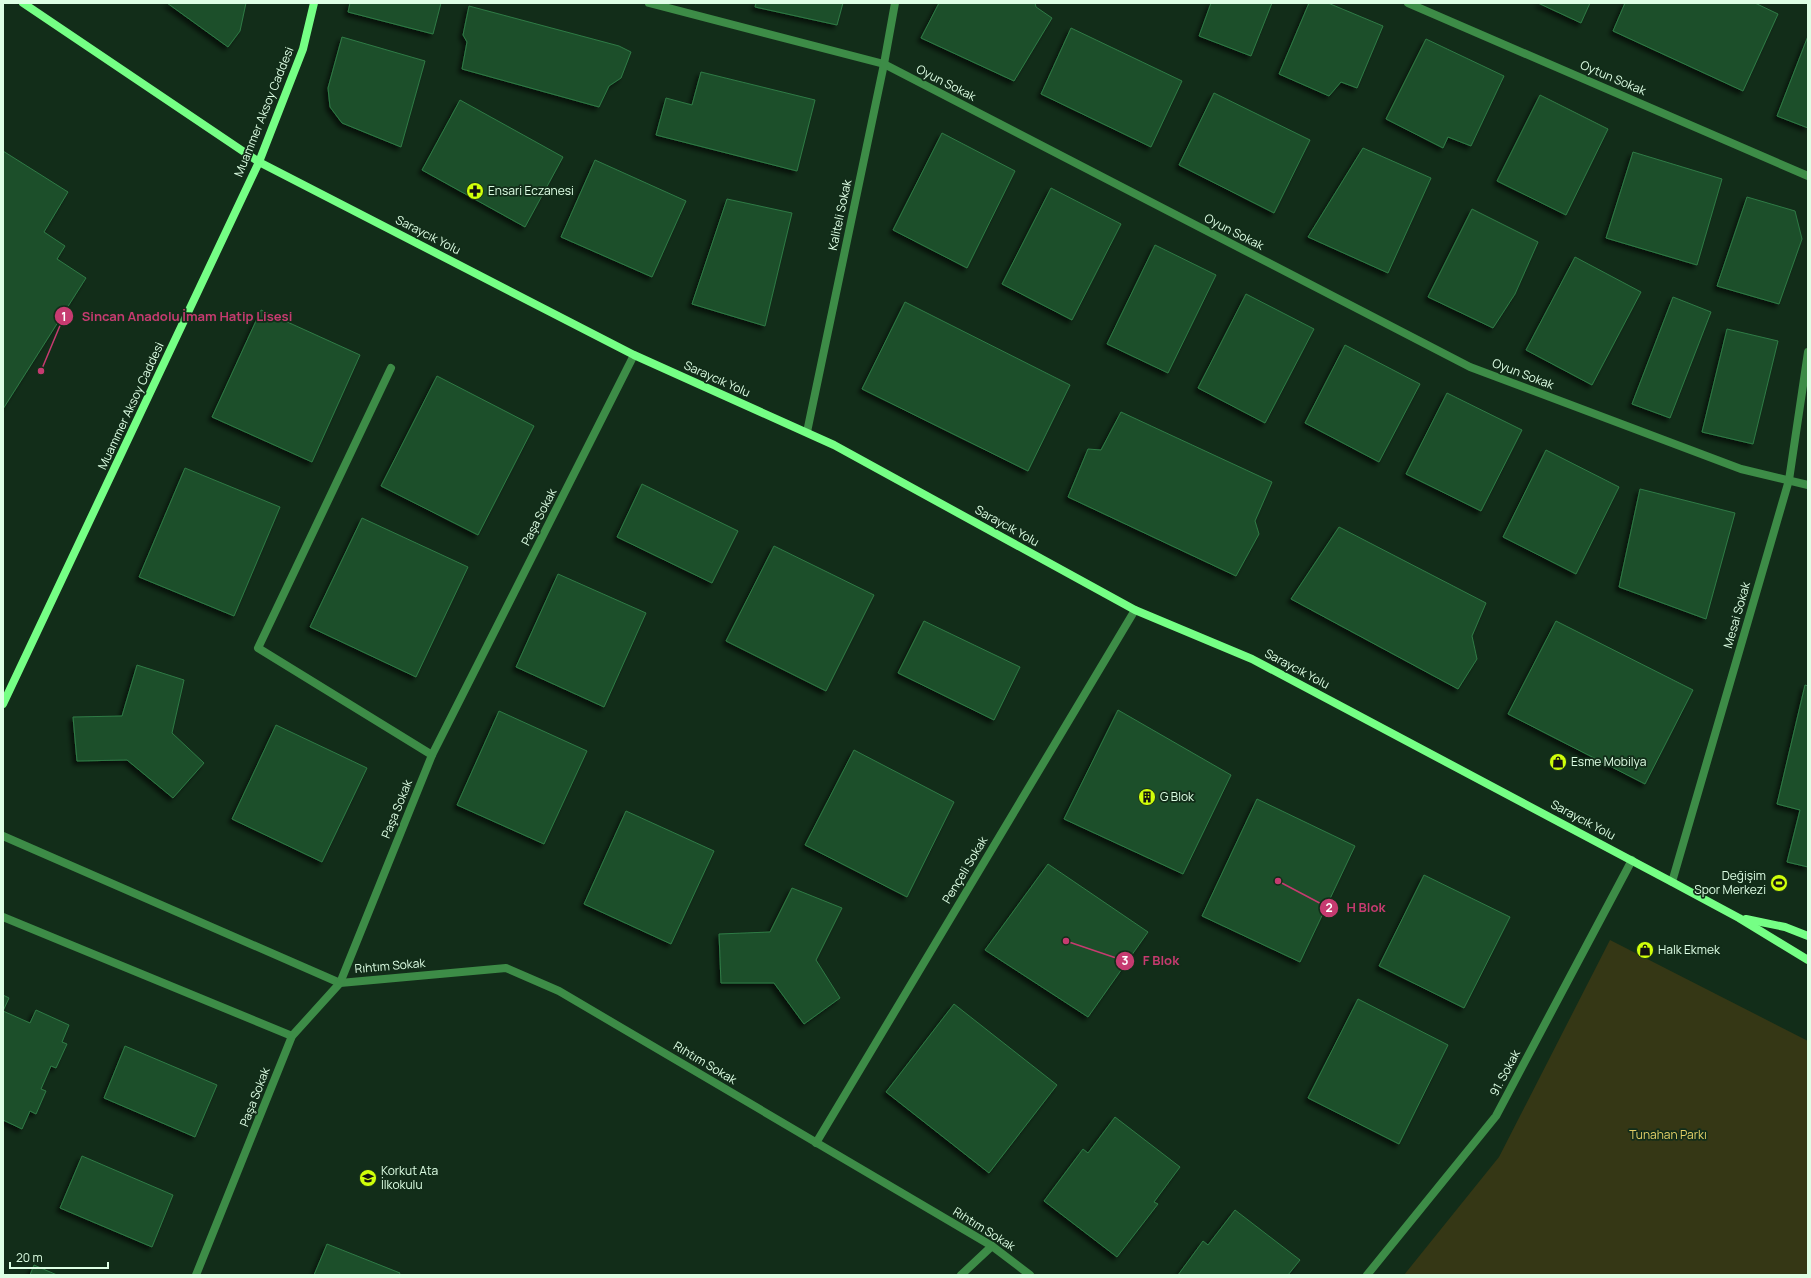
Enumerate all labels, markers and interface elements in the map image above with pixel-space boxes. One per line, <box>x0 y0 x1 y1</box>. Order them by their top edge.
street label: Muammer Aksoy Caddesi <box>230 44 297 179</box>
street label: Oytun Sokak <box>1578 56 1650 99</box>
street label: Oyun Sokak <box>914 60 980 105</box>
street label: Kaliteli Sokak <box>824 177 856 252</box>
pharmacy icon: Ensari Eczanesi <box>465 181 485 201</box>
place label: Ensari Eczanesi <box>488 182 574 199</box>
street label: Oyun Sokak <box>1202 209 1268 254</box>
street label: Saraycık Yolu <box>393 211 464 258</box>
callout: Sincan Anadolu İmam Hatip Lisesi <box>54 304 300 329</box>
text: Sincan Anadolu İmam Hatip Lisesi <box>82 307 292 325</box>
text: 1 <box>61 308 67 325</box>
street label: Muammer Aksoy Caddesi <box>94 339 168 472</box>
street label: Oyun Sokak <box>1490 354 1557 393</box>
street label: Saraycık Yolu <box>681 356 753 401</box>
street label: Paşa Sokak <box>517 484 561 548</box>
street label: Saraycık Yolu <box>972 501 1042 550</box>
street label: Mesai Sokak <box>1719 579 1754 650</box>
street label: Saraycık Yolu <box>1262 644 1333 693</box>
shop icon: Esme Mobilya <box>1548 752 1568 772</box>
place label: Esme Mobilya <box>1571 753 1646 770</box>
street label: Paşa Sokak <box>377 776 416 841</box>
building icon: G Blok <box>1137 787 1157 807</box>
place label: G Blok <box>1160 788 1195 805</box>
street label: Saraycık Yolu <box>1548 795 1619 844</box>
street label: Pençeli Sokak <box>938 832 992 907</box>
place label: Değişim Spor Merkezi <box>1694 867 1766 898</box>
sports icon: Değişim Spor Merkezi <box>1769 873 1789 893</box>
callout: H Blok <box>1319 895 1394 920</box>
text: H Blok <box>1347 898 1386 916</box>
text: 2 <box>1325 899 1333 916</box>
shop icon: Halk Ekmek <box>1635 940 1655 960</box>
place label: Halk Ekmek <box>1658 941 1721 958</box>
callout: F Blok <box>1115 948 1187 973</box>
text: F Blok <box>1143 951 1180 969</box>
text: 3 <box>1122 952 1129 969</box>
street label: Rıhtım Sokak <box>354 954 427 977</box>
street label: Rıhtım Sokak <box>671 1037 741 1089</box>
street label: 91. Sokak <box>1485 1046 1524 1099</box>
street label: Paşa Sokak <box>235 1064 274 1129</box>
park label: Tunahan Parkı <box>1629 1126 1707 1143</box>
place label: Korkut Ata İlkokulu <box>381 1162 438 1193</box>
school or university icon: Korkut Ata İlkokulu <box>358 1168 378 1188</box>
street label: Rıhtım Sokak <box>950 1203 1020 1255</box>
scale bar <box>10 1244 108 1270</box>
text: 20 m <box>16 1249 43 1266</box>

